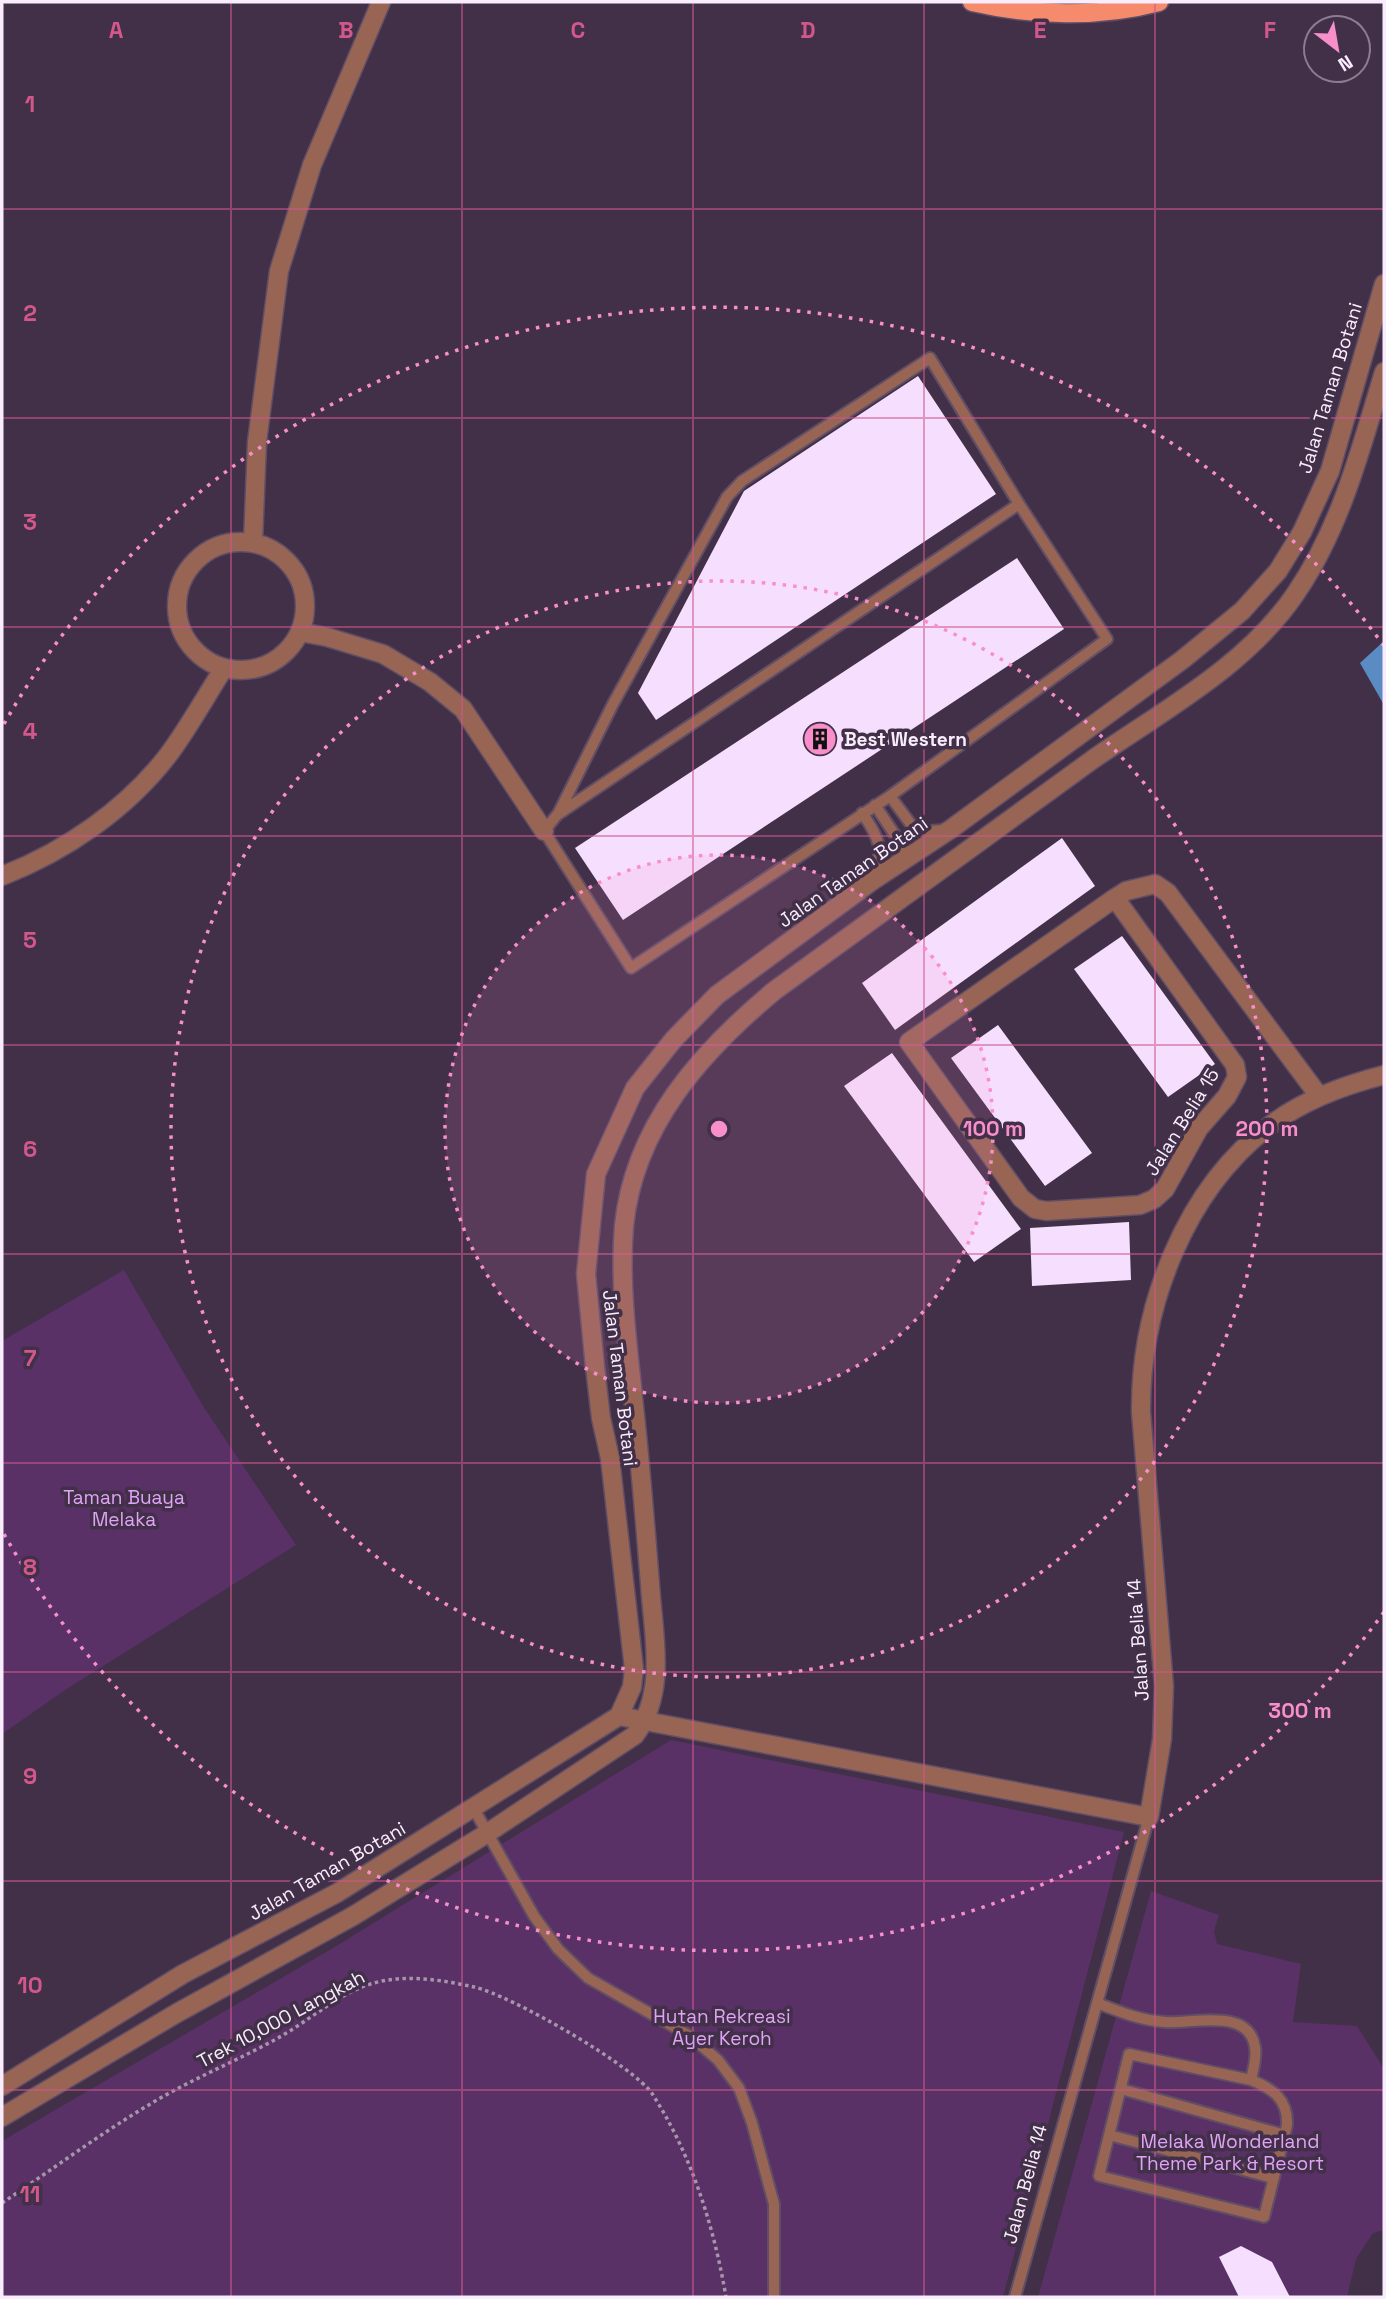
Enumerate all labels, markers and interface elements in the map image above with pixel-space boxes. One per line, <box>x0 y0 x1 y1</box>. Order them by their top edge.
north arrow <box>1302 14 1372 84</box>
text: A <box>109 15 124 45</box>
text: B <box>338 15 354 45</box>
text: C <box>571 15 585 45</box>
text: D <box>800 15 816 45</box>
text: E <box>1034 15 1046 45</box>
text: F <box>1264 15 1276 45</box>
text: N <box>1334 49 1357 77</box>
text: 1 <box>25 89 35 119</box>
text: 2 <box>23 298 37 328</box>
street label: Jalan Taman Botani <box>1292 300 1368 476</box>
text: 3 <box>23 507 37 537</box>
text: 4 <box>23 716 38 746</box>
building icon: Best Western <box>801 720 839 758</box>
place label: Best Western <box>844 727 967 752</box>
street label: Jalan Taman Botani <box>773 811 933 933</box>
text: 5 <box>23 925 37 955</box>
street label: Jalan Belia 15 <box>1139 1064 1225 1180</box>
text: 100 m <box>963 1115 1023 1142</box>
text: 200 m <box>1236 1115 1298 1142</box>
centre of rings <box>707 1117 731 1141</box>
text: 6 <box>23 1134 37 1164</box>
street label: Jalan Taman Botani <box>597 1288 643 1468</box>
text: 7 <box>24 1343 37 1373</box>
park label: Taman Buaya Melaka <box>63 1485 185 1532</box>
text: 8 <box>23 1552 37 1582</box>
street label: Jalan Belia 14 <box>1121 1578 1155 1702</box>
text: 300 m <box>1268 1697 1332 1724</box>
text: 9 <box>23 1761 37 1791</box>
street label: Jalan Taman Botani <box>244 1816 410 1926</box>
street label: Trek 10,000 Langkah <box>193 1964 369 2074</box>
text: 10 <box>17 1970 43 2000</box>
park label: Hutan Rekreasi Ayer Keroh <box>653 2004 791 2051</box>
street label: Jalan Belia 14 <box>997 2121 1053 2246</box>
park label: Melaka Wonderland Theme Park & Resort <box>1136 2129 1324 2176</box>
text: 11 <box>20 2179 40 2209</box>

